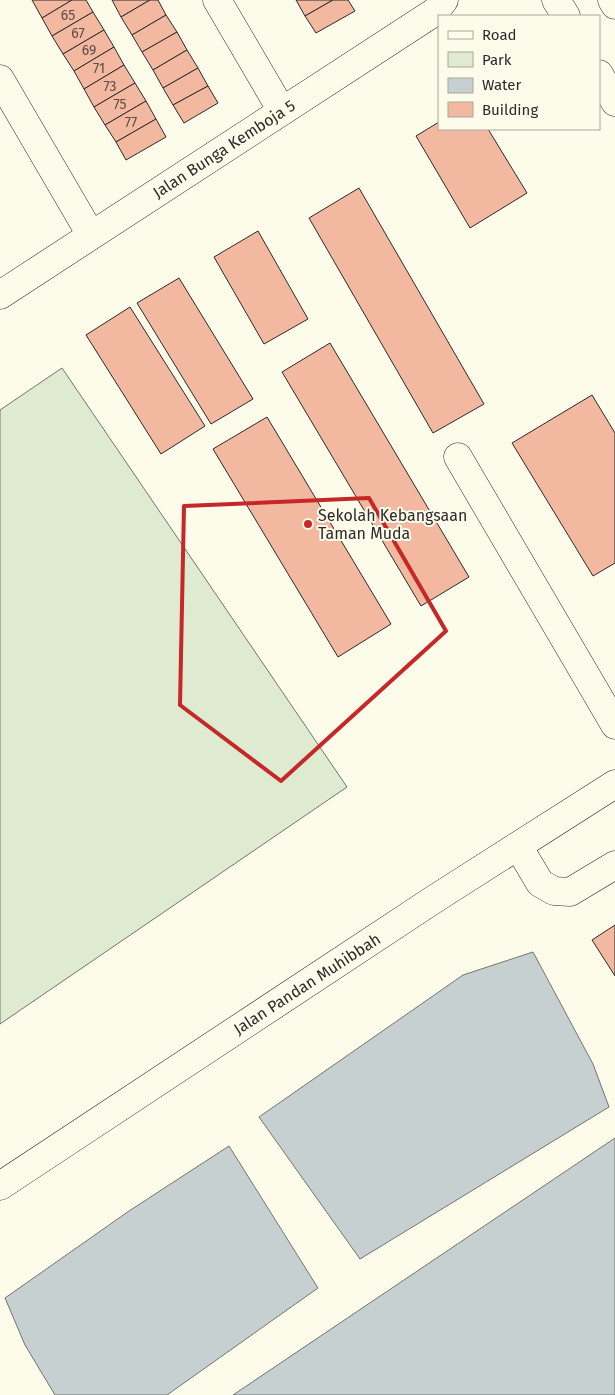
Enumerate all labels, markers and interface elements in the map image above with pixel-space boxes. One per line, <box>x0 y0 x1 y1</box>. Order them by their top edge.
house number: 65 <box>61 7 75 24</box>
legend <box>438 15 600 130</box>
house number: 67 <box>71 25 85 42</box>
text: Road <box>482 26 517 44</box>
house number: 69 <box>82 42 96 59</box>
text: Park <box>482 51 512 69</box>
house number: 71 <box>93 60 105 77</box>
text: Water <box>482 76 521 94</box>
house number: 73 <box>103 78 117 95</box>
house number: 75 <box>113 96 127 113</box>
street label: Jalan Bunga Kemboja 5 <box>149 96 299 202</box>
text: Building <box>482 101 538 119</box>
house number: 77 <box>125 114 137 131</box>
place label: Sekolah Kebangsaan Taman Muda <box>318 506 467 543</box>
marker: Sekolah Kebangsaan Taman Muda <box>302 518 314 530</box>
street label: Jalan Pandan Muhibbah <box>230 929 384 1039</box>

